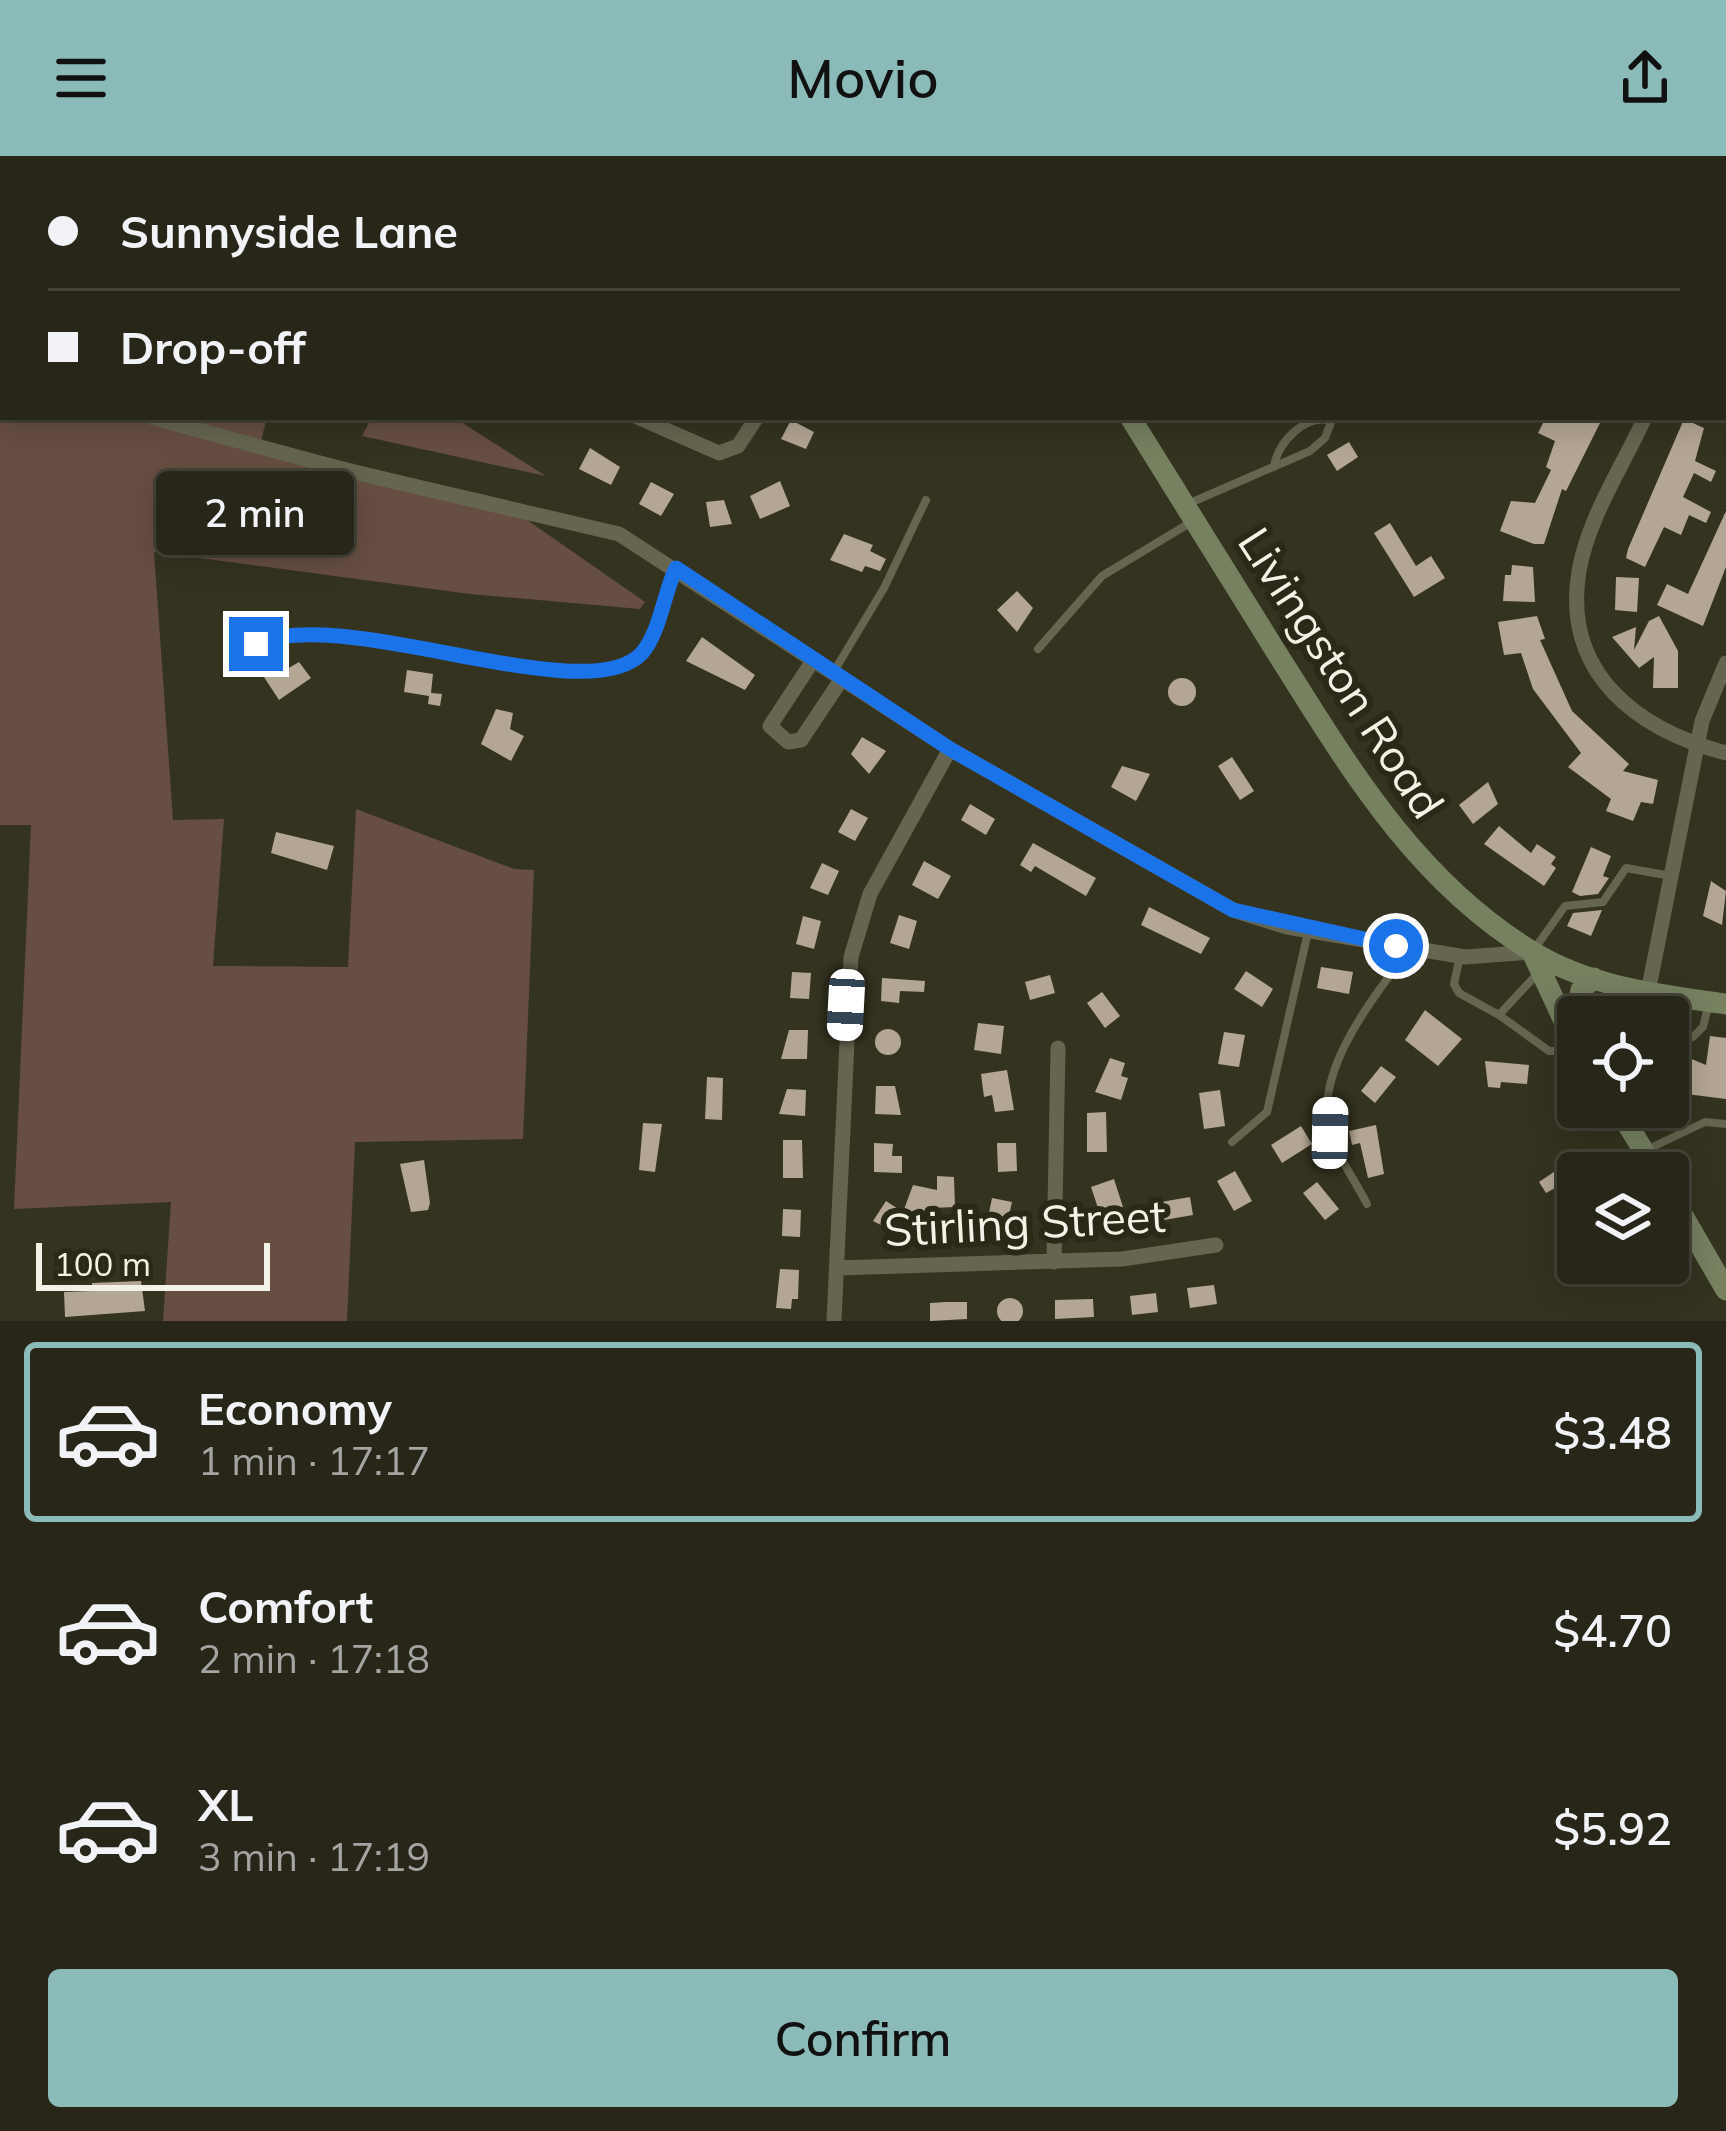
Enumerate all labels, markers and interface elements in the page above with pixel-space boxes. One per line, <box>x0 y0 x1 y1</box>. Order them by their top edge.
text: Movio <box>787 44 939 112</box>
icon: menu <box>48 45 114 111</box>
icon: share <box>1612 45 1678 111</box>
text: Sunnyside Lane <box>120 203 458 259</box>
text: Drop-off <box>120 319 306 375</box>
callout: 2 min <box>157 470 355 554</box>
text: 2 min <box>204 488 306 537</box>
street label: Livingston Road <box>1227 517 1457 828</box>
route end <box>229 617 283 671</box>
route start <box>1369 919 1423 973</box>
car <box>826 968 866 1042</box>
map controls <box>1557 996 1689 1284</box>
button: locate <box>1557 996 1689 1128</box>
car <box>1311 1097 1349 1169</box>
button: layers <box>1557 1152 1689 1284</box>
street label: Stirling Street <box>883 1187 1167 1257</box>
scale bar <box>36 1237 270 1290</box>
text: 100 m <box>54 1243 151 1284</box>
icon: car <box>54 1378 162 1486</box>
text: Economy <box>198 1380 392 1436</box>
text: $3.48 <box>1553 1404 1672 1460</box>
text: 1 min · 17:17 <box>198 1436 430 1485</box>
icon: car <box>54 1576 162 1684</box>
text: Comfort <box>198 1578 373 1634</box>
text: $4.70 <box>1553 1602 1672 1658</box>
text: 2 min · 17:18 <box>198 1634 430 1683</box>
icon: car <box>54 1774 162 1882</box>
text: XL <box>198 1776 253 1832</box>
text: $5.92 <box>1553 1800 1672 1856</box>
text: 3 min · 17:19 <box>198 1832 430 1881</box>
button: Confirm <box>48 1969 1678 2107</box>

